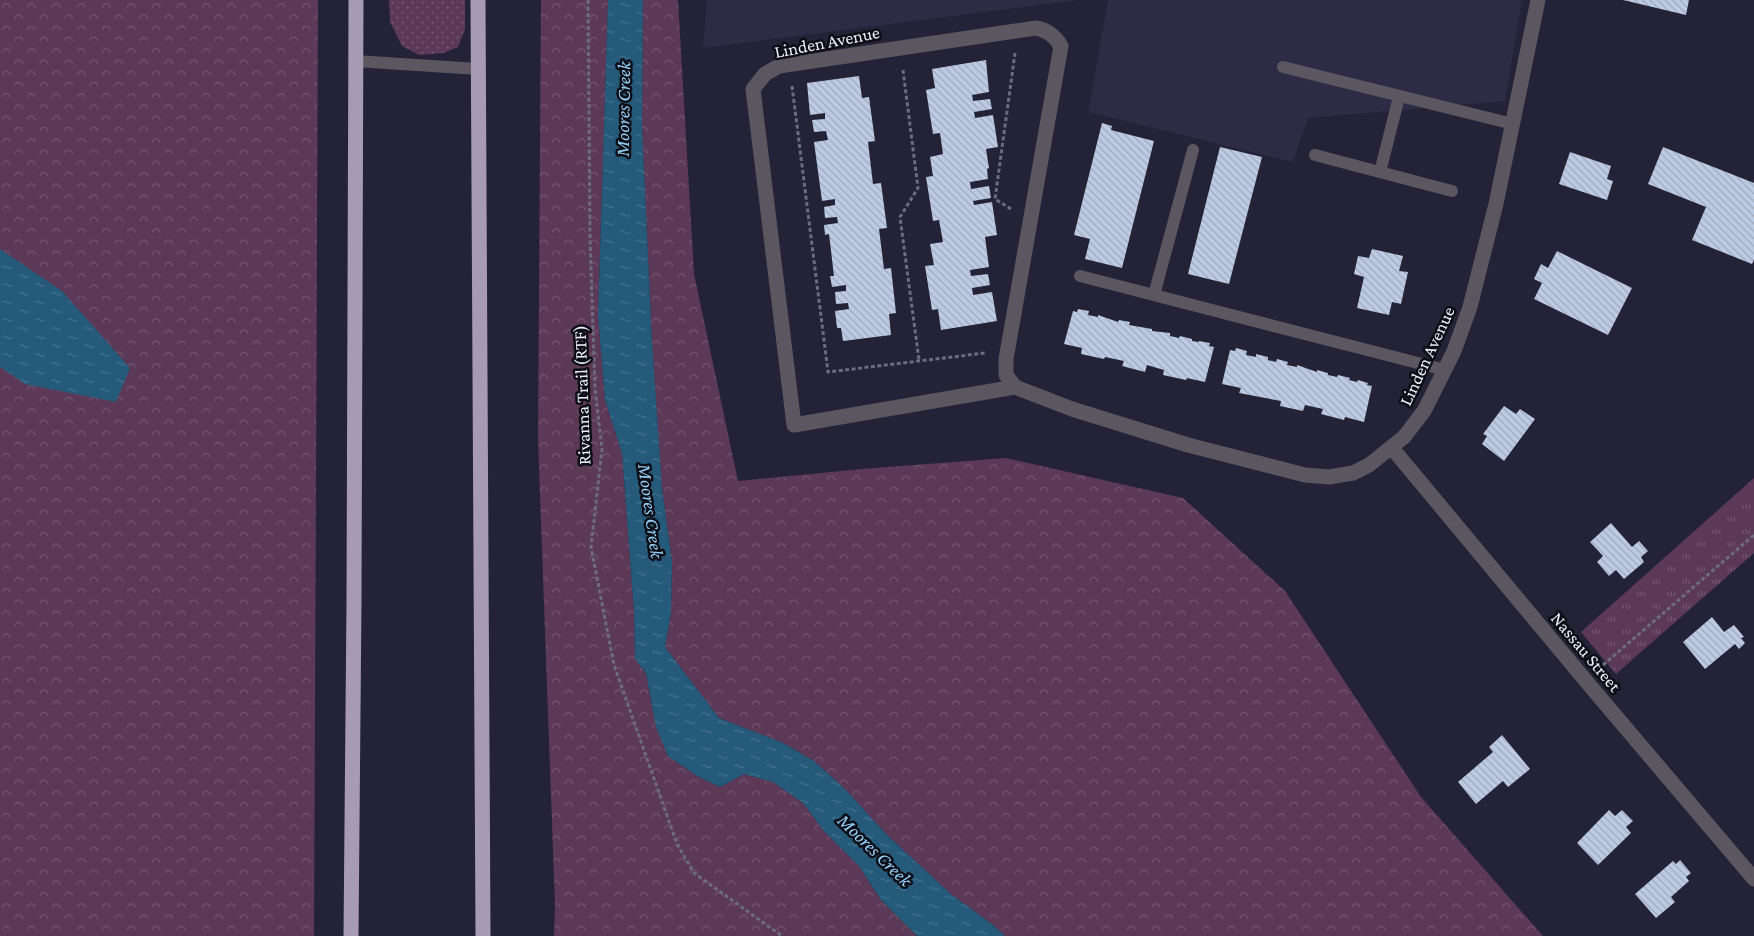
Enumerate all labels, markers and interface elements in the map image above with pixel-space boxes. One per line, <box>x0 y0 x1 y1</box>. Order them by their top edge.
street label: Linden Avenue <box>773 22 881 62</box>
water label: Moores Creek <box>612 61 634 158</box>
street label: Linden Avenue <box>1395 303 1459 409</box>
street label: Rivanna Trail (RTF) <box>570 325 595 465</box>
water label: Moores Creek <box>634 461 668 560</box>
street label: Nassau Street <box>1547 608 1626 697</box>
water label: Moores Creek <box>833 809 917 891</box>

